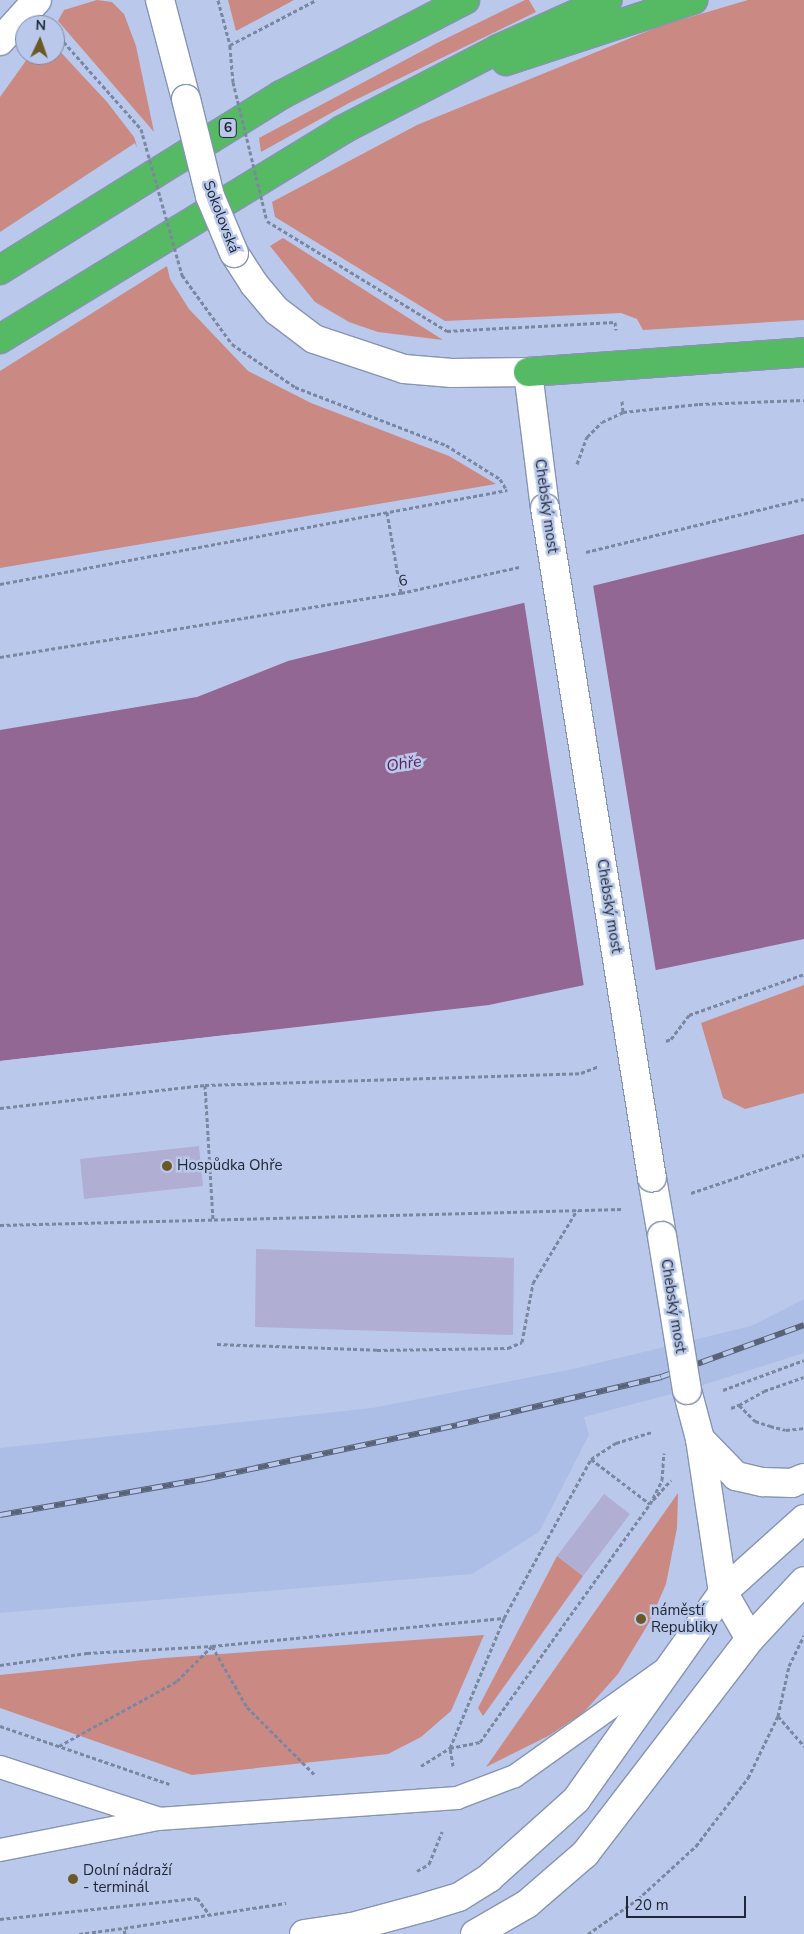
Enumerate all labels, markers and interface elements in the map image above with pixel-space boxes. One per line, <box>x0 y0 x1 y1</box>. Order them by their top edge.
north arrow <box>15 15 65 65</box>
text: N <box>35 16 46 35</box>
road number: 6 <box>218 116 238 140</box>
street label: Sokolovská <box>199 178 243 256</box>
street label: Chebský most <box>530 458 562 554</box>
street label: 6 <box>397 571 409 591</box>
water label: Ohře <box>385 752 423 776</box>
street label: Chebský most <box>593 858 625 954</box>
place label: Hospůdka Ohře <box>177 1157 282 1175</box>
marker: Hospůdka Ohře <box>161 1160 173 1172</box>
street label: Chebský most <box>657 1258 689 1354</box>
place label: náměstí Republiky <box>651 1601 718 1636</box>
marker: náměstí Republiky <box>635 1613 647 1625</box>
place label: Dolní nádraží - terminál <box>83 1861 172 1896</box>
marker: Dolní nádraží - terminál <box>67 1873 79 1885</box>
scale bar <box>629 1886 749 1918</box>
text: 20 m <box>634 1895 669 1915</box>

